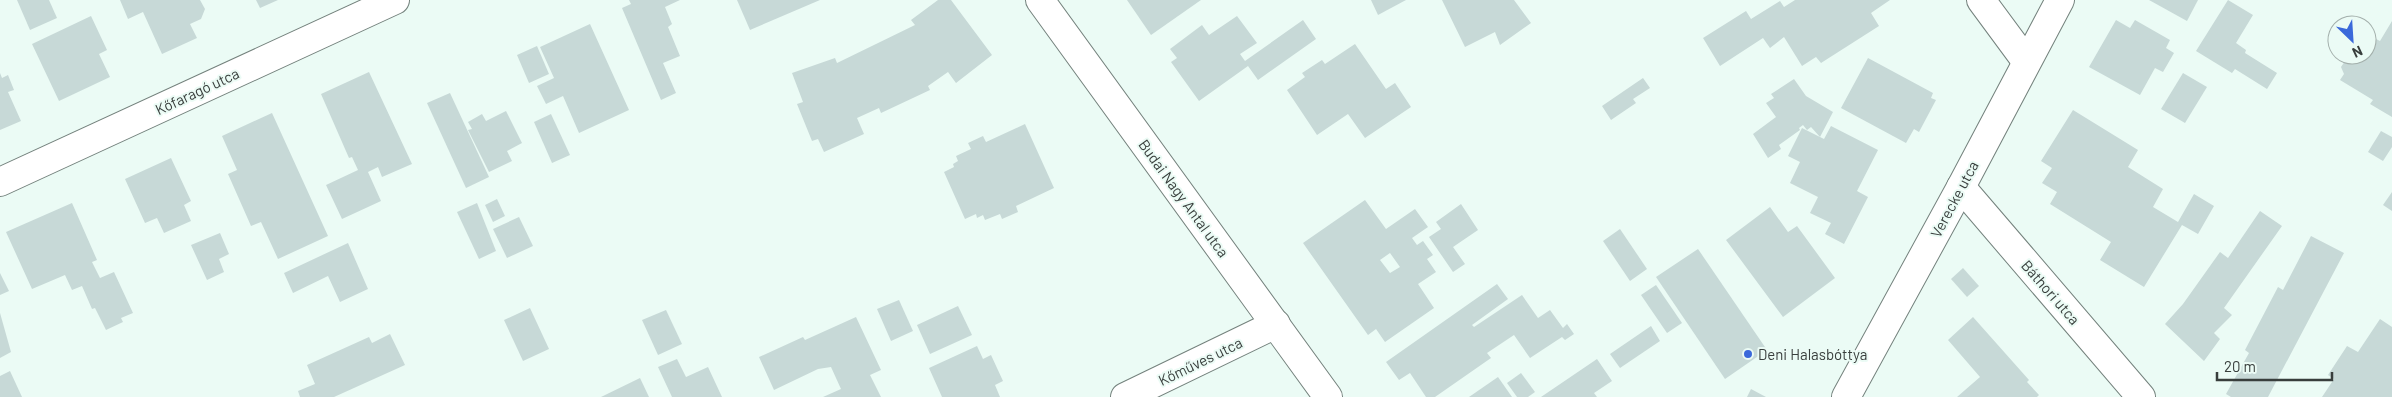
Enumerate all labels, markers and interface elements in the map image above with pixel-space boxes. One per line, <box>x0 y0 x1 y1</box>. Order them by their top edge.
north arrow <box>2327 15 2377 65</box>
text: N <box>2350 43 2366 62</box>
street label: Kőfaragó utca <box>152 64 242 118</box>
street label: Budai Nagy Antal utca <box>1135 136 1233 260</box>
street label: Verecke utca <box>1926 158 1982 240</box>
street label: Báthori utca <box>2018 256 2084 328</box>
street label: Kőműves utca <box>1155 333 1245 389</box>
place label: Deni Halasbóttya <box>1758 345 1867 363</box>
marker: Deni Halasbóttya <box>1742 348 1754 360</box>
scale bar <box>2217 350 2332 382</box>
text: 20 m <box>2224 357 2256 375</box>

